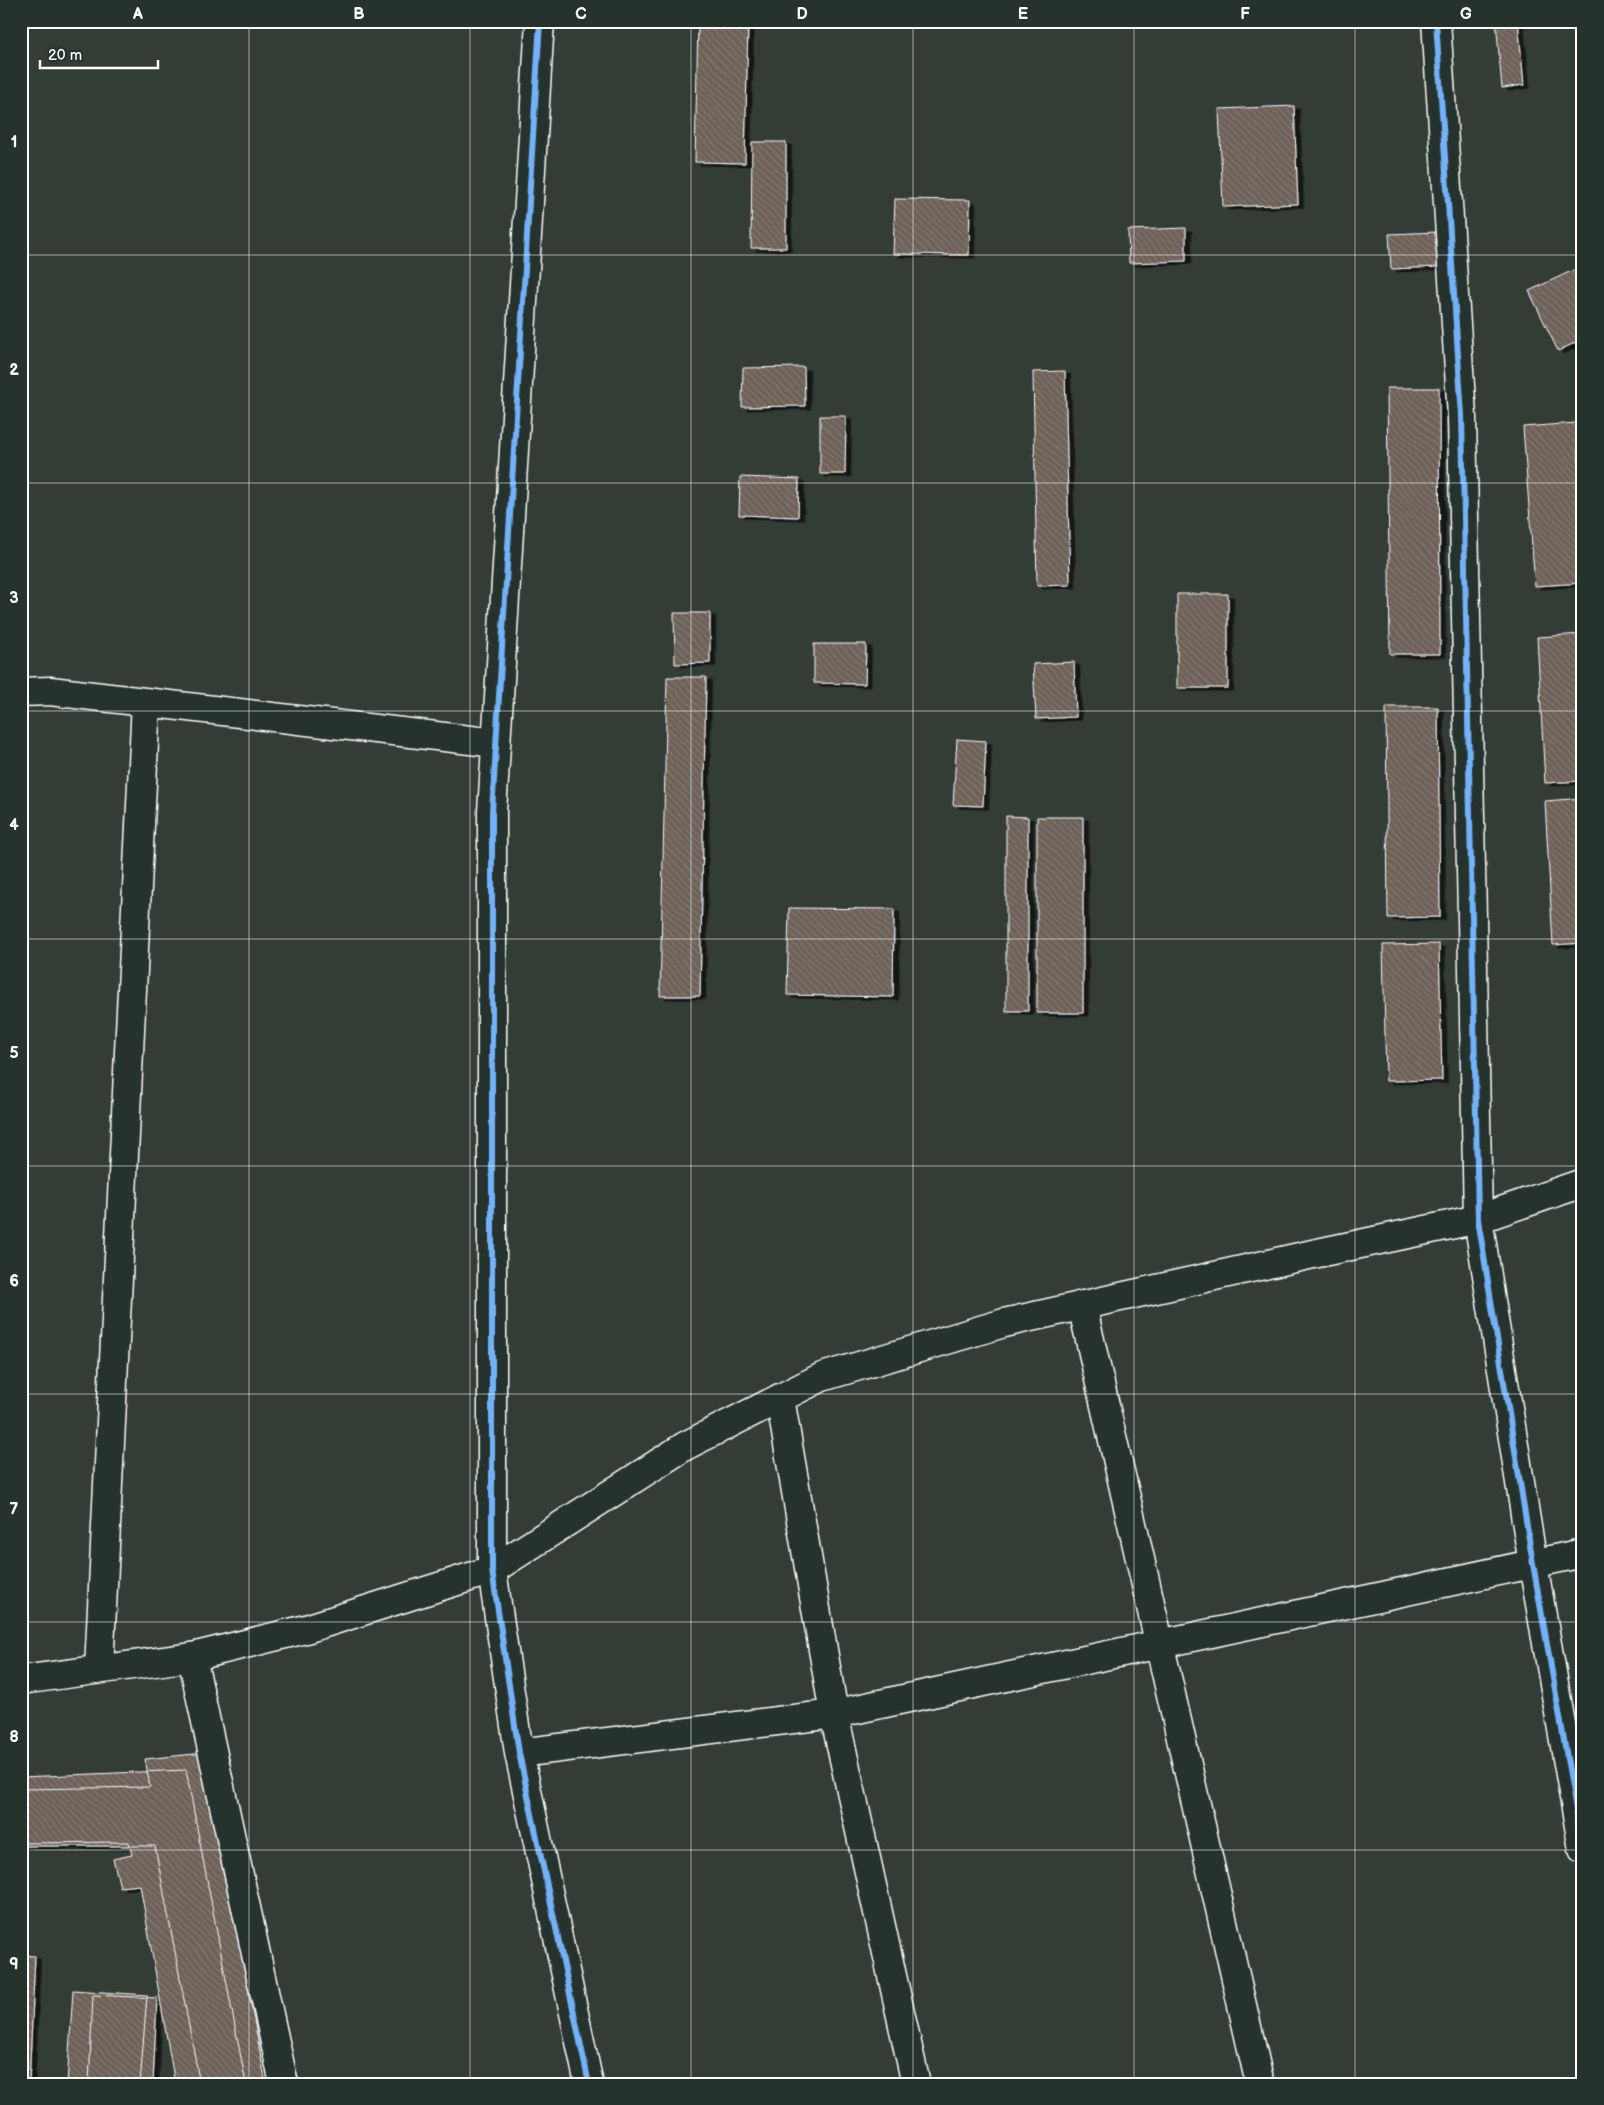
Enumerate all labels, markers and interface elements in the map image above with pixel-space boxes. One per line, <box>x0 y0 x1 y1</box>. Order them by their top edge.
text: A <box>132 5 143 24</box>
text: B <box>353 5 365 24</box>
text: C <box>575 5 587 24</box>
text: D <box>796 5 808 24</box>
text: E <box>1018 5 1028 24</box>
text: F <box>1240 5 1250 24</box>
text: G <box>1460 5 1472 24</box>
scale bar <box>40 38 158 70</box>
text: 20 m <box>48 46 82 65</box>
text: 1 <box>11 133 17 152</box>
text: 2 <box>9 361 19 380</box>
text: 3 <box>9 589 19 608</box>
text: 4 <box>9 816 19 835</box>
text: 5 <box>9 1044 19 1063</box>
text: 6 <box>9 1272 19 1291</box>
text: 7 <box>10 1500 19 1519</box>
text: 8 <box>9 1728 19 1747</box>
text: 9 <box>9 1955 19 1974</box>

